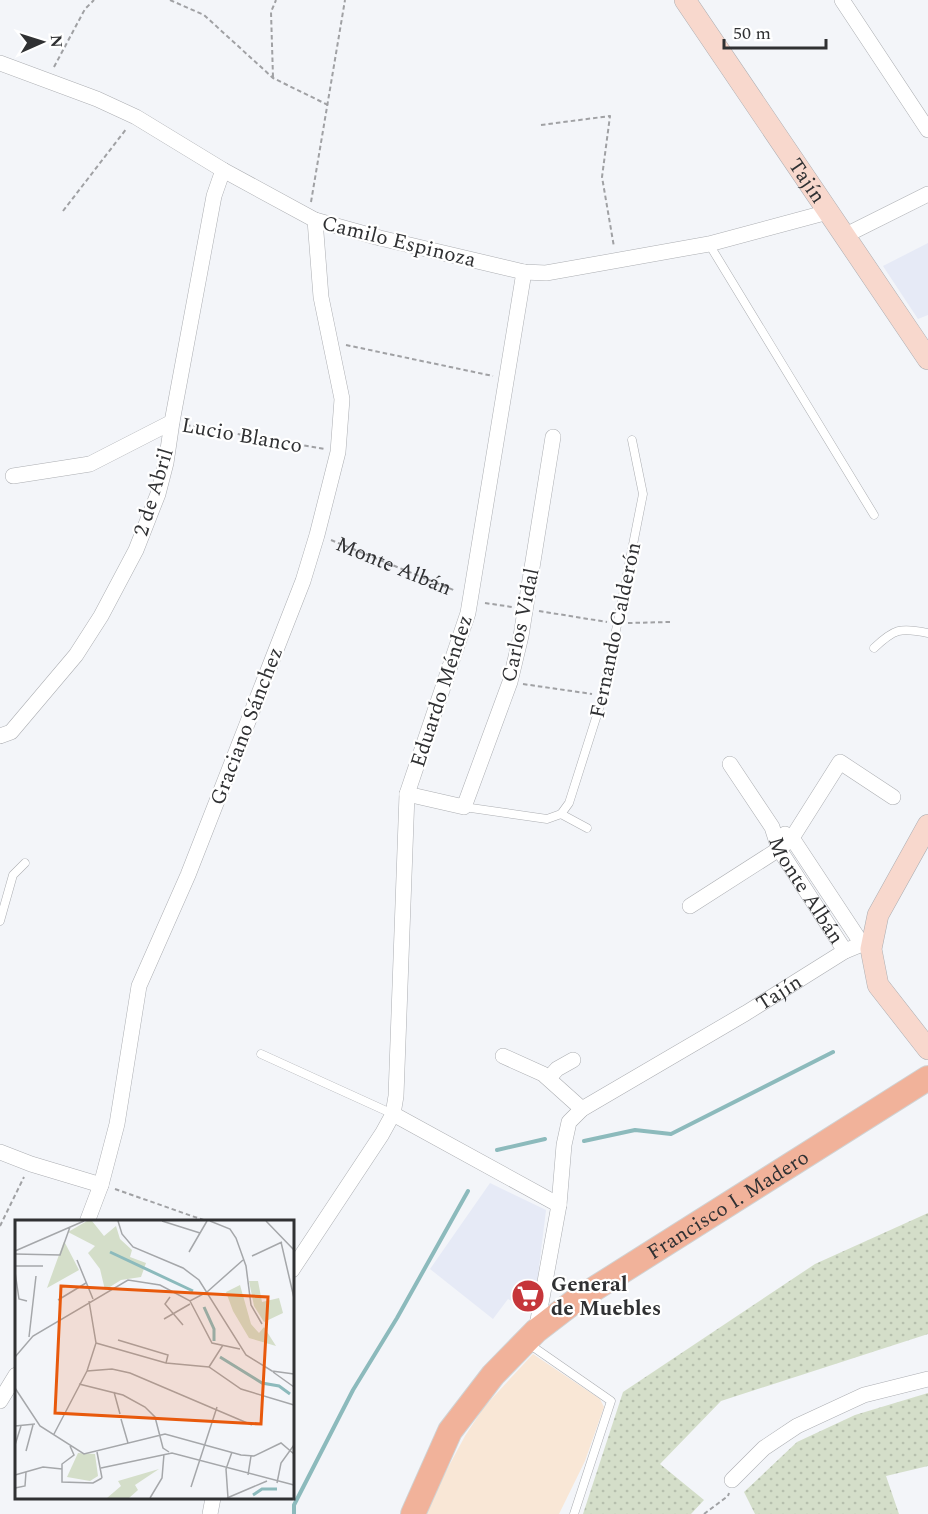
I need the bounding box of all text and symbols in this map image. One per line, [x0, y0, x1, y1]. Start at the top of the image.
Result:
north arrow [12, 12, 72, 72]
scale bar [724, 12, 826, 50]
text: 50 m [733, 20, 771, 47]
text: N [44, 34, 68, 48]
street label: Tajín [779, 152, 833, 210]
street label: Camilo Espinoza [318, 207, 480, 277]
street label: Lucio Blanco [179, 410, 305, 462]
street label: 2 de Abril [125, 444, 183, 541]
street label: Monte Albán [331, 529, 456, 605]
street label: Fernando Calderón [582, 539, 650, 721]
street label: Carlos Vidal [493, 565, 549, 685]
street label: Eduardo Méndez [402, 611, 482, 772]
street label: Graciano Sánchez [202, 643, 292, 810]
street label: Monte Albán [759, 833, 852, 951]
street label: Tajín [750, 967, 809, 1020]
street label: Francisco I. Madero [641, 1142, 816, 1269]
inset map [15, 1220, 294, 1499]
place label: General de Muebles [551, 1269, 661, 1325]
supermarket icon: General de Muebles [510, 1278, 546, 1314]

